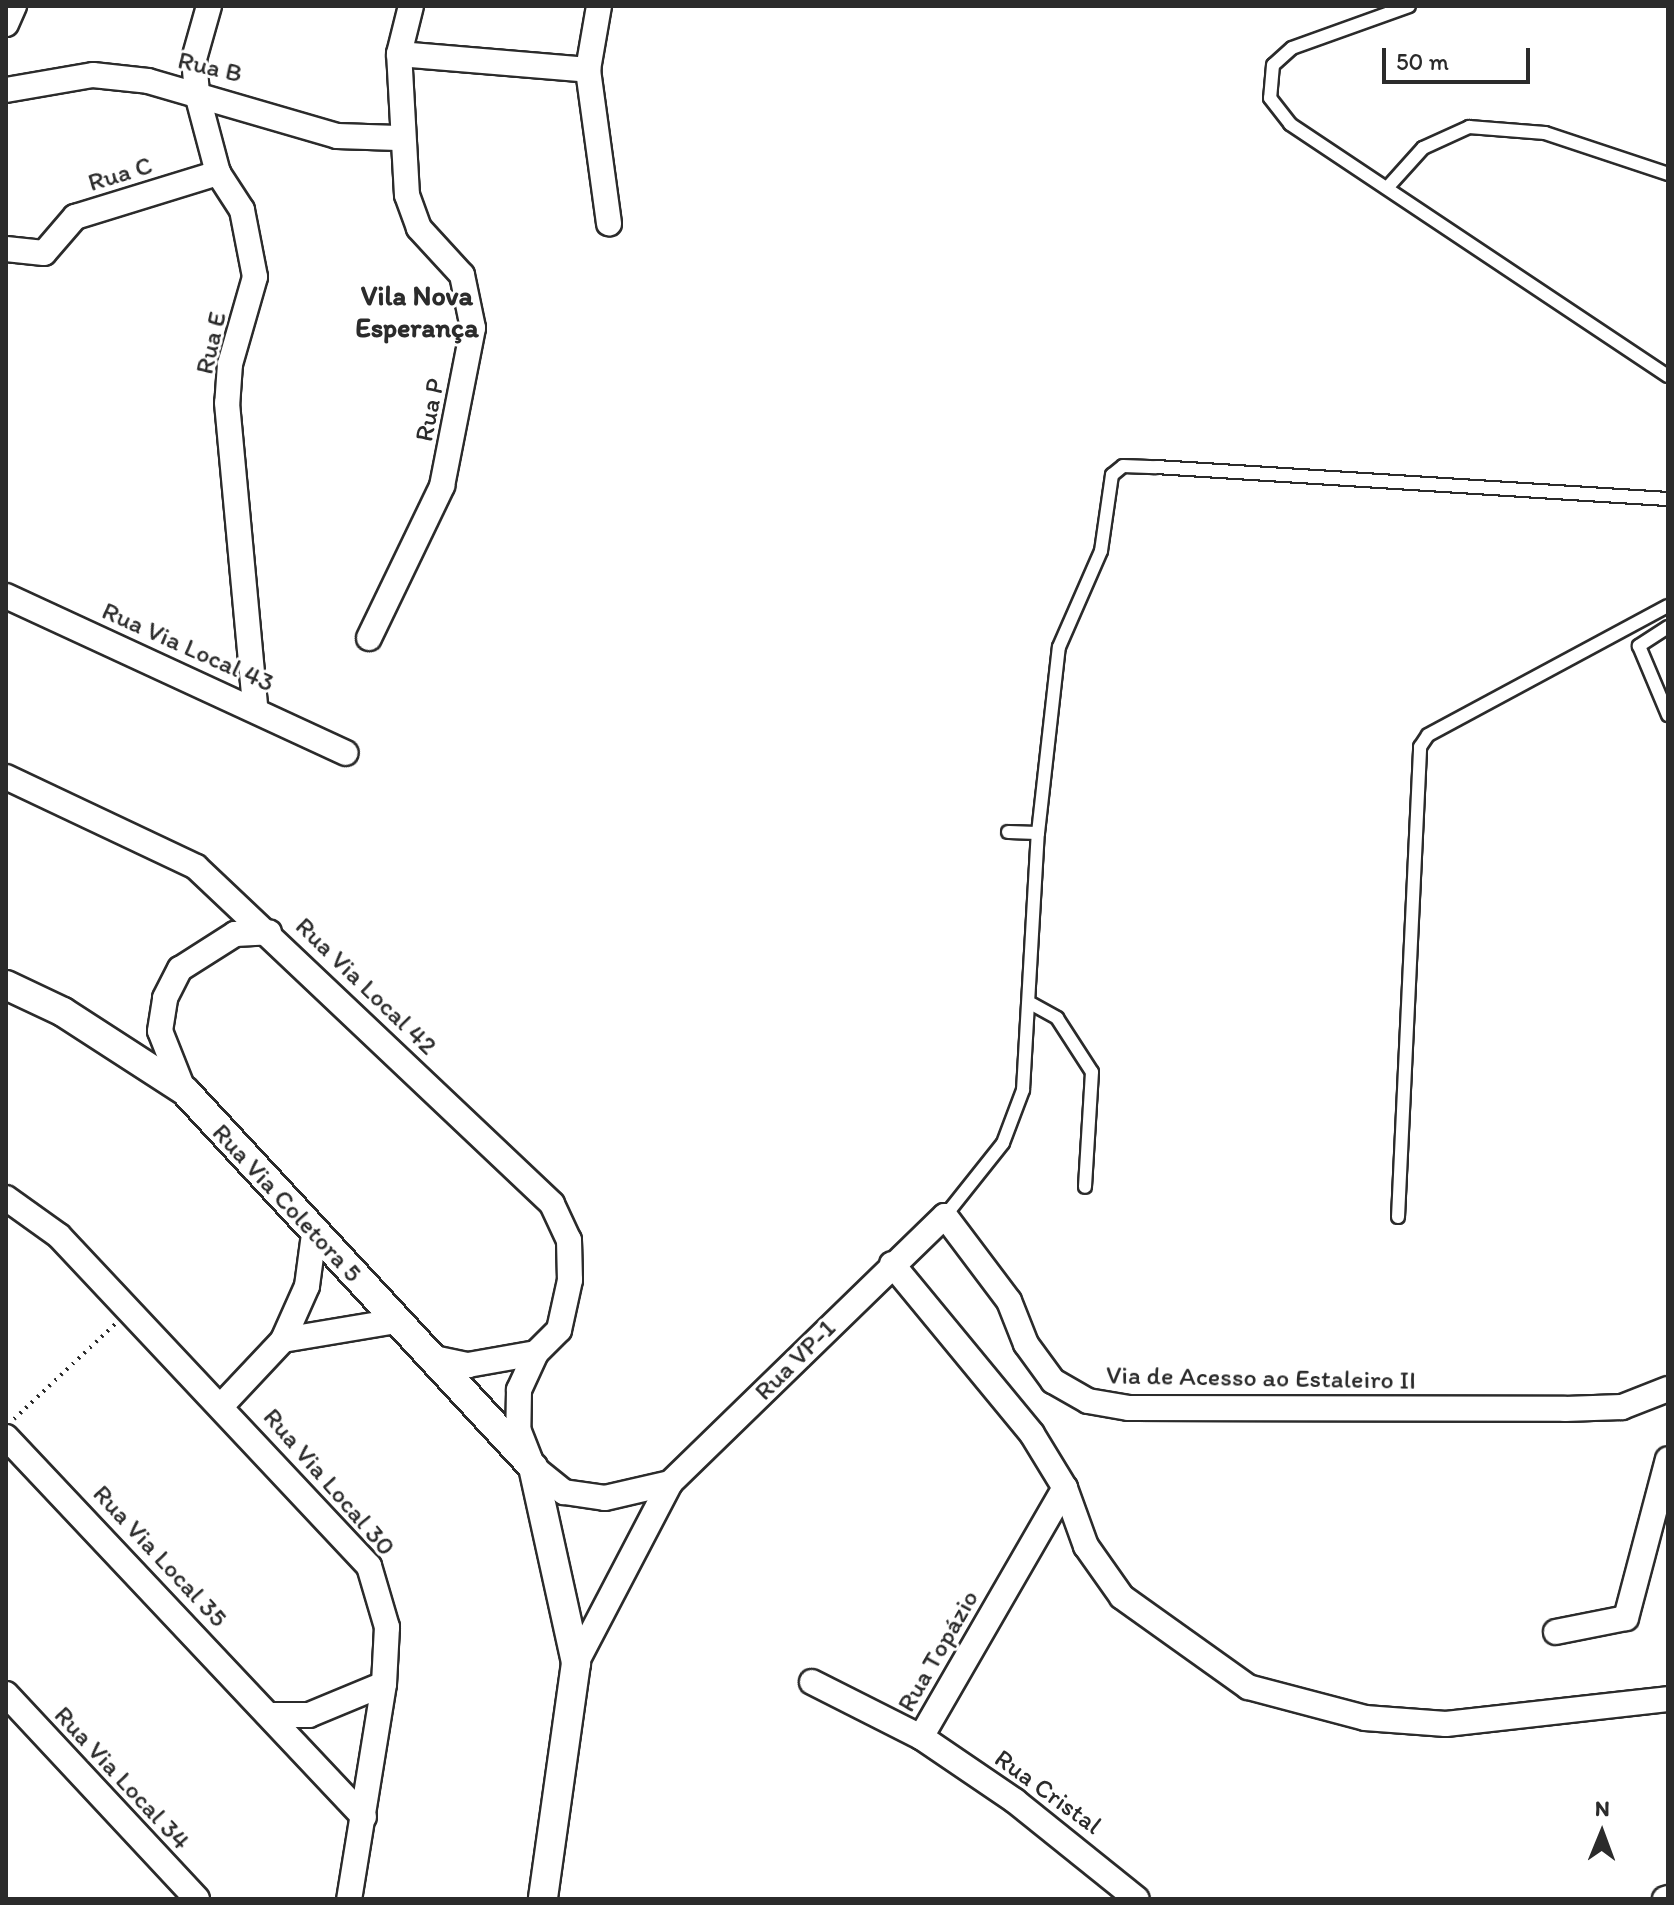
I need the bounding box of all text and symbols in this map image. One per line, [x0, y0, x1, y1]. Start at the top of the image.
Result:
scale bar [1386, 32, 1534, 82]
street label: Rua B [175, 44, 245, 90]
text: 50 m [1396, 47, 1449, 76]
street label: Rua C [84, 150, 156, 198]
district label: Vila Nova Esperança [355, 278, 479, 344]
street label: Rua E [189, 309, 233, 377]
street label: Rua P [409, 376, 451, 444]
street label: Rua Via Local 43 [98, 595, 278, 699]
street label: Rua Via Local 42 [289, 911, 443, 1061]
street label: Rua Via Coletora 5 [206, 1117, 368, 1289]
street label: Rua VP-1 [748, 1313, 842, 1407]
street label: Via de Acesso ao Estaleiro II [1105, 1360, 1417, 1396]
street label: Rua Via Local 30 [257, 1402, 401, 1562]
street label: Rua Via Local 35 [87, 1479, 233, 1633]
street label: Rua Topázio [891, 1586, 985, 1716]
street label: Rua Via Local 34 [48, 1700, 196, 1856]
street label: Rua Cristal [989, 1743, 1107, 1841]
north arrow [1562, 1793, 1642, 1873]
text: N [1595, 1795, 1610, 1822]

